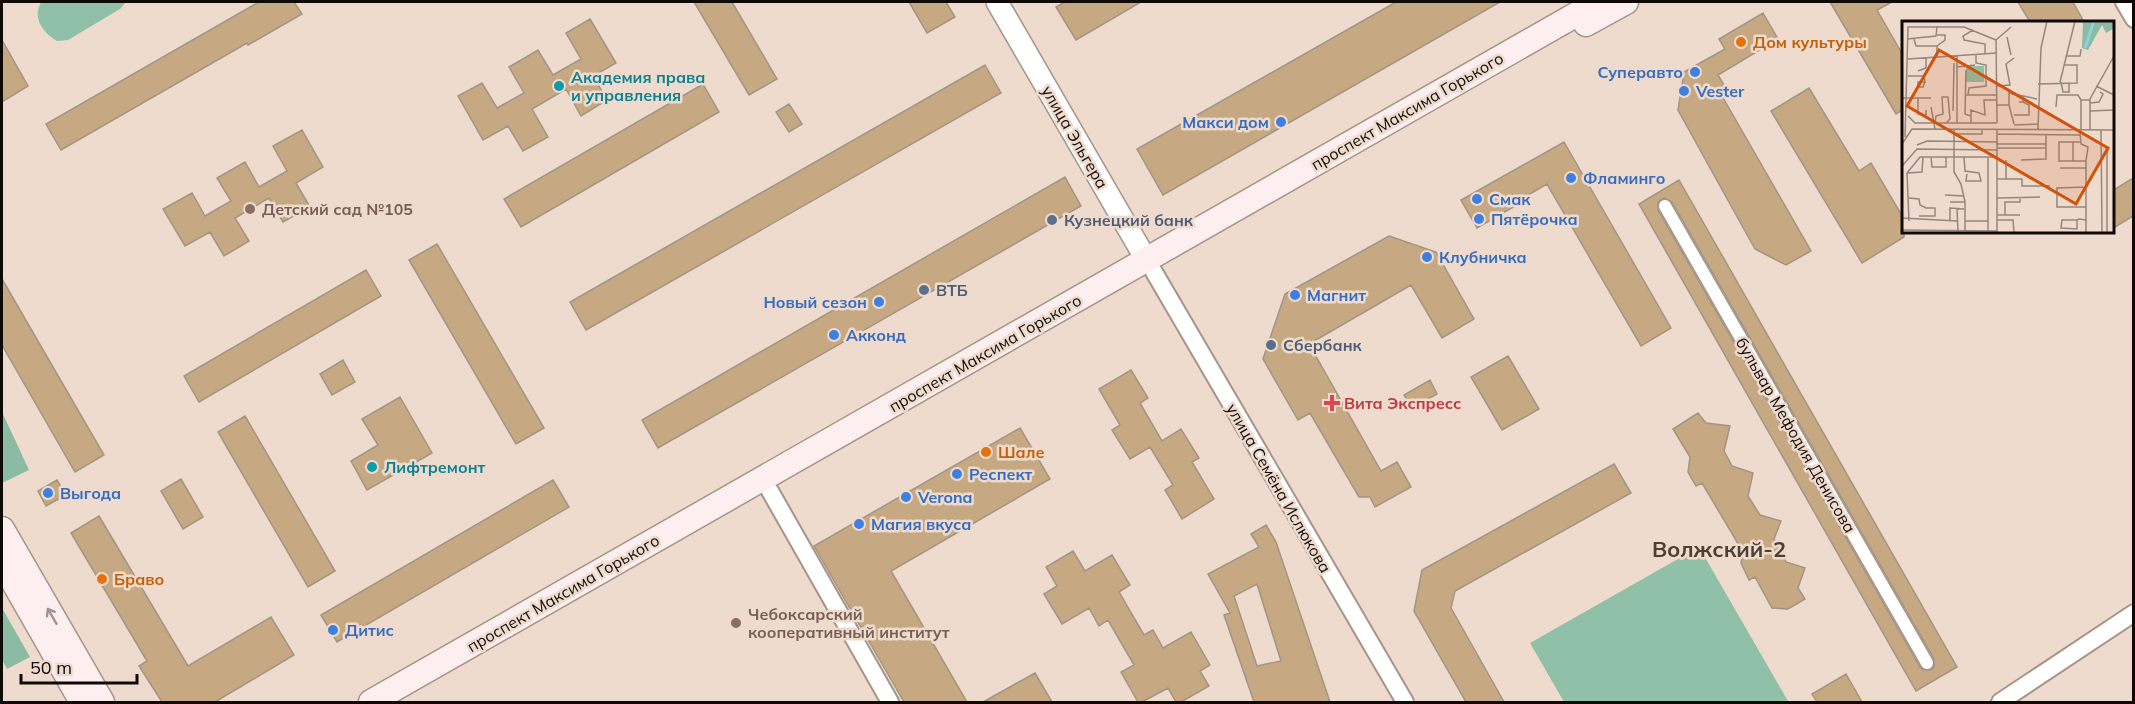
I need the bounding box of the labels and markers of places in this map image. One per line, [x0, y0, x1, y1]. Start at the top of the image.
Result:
place label: Дом культуры [1753, 32, 1867, 52]
marker: Дом культуры [1734, 35, 1748, 49]
place label: Суперавто [1598, 62, 1683, 82]
marker: Суперавто [1688, 65, 1702, 79]
place label: Академия права и управления [571, 67, 705, 105]
marker: Академия права и управления [552, 79, 566, 93]
place label: Vester [1695, 81, 1745, 101]
marker: Vester [1677, 84, 1691, 98]
place label: Макси дом [1182, 112, 1269, 132]
marker: Макси дом [1274, 115, 1288, 129]
place label: Фламинго [1583, 168, 1665, 188]
marker: Фламинго [1564, 171, 1578, 185]
place label: Смак [1489, 189, 1531, 209]
marker: Смак [1470, 192, 1484, 206]
place label: Детский сад №105 [262, 199, 413, 219]
marker: Детский сад №105 [243, 202, 257, 216]
place label: Пятёрочка [1491, 209, 1578, 229]
place label: Кузнецкий банк [1064, 210, 1194, 230]
marker: Пятёрочка [1472, 212, 1486, 226]
marker: Кузнецкий банк [1045, 213, 1059, 227]
place label: Клубничка [1439, 247, 1527, 267]
marker: Клубничка [1420, 250, 1434, 264]
place label: ВТБ [936, 280, 968, 300]
marker: ВТБ [917, 283, 931, 297]
place label: Магнит [1307, 285, 1366, 305]
marker: Магнит [1288, 288, 1302, 302]
place label: Новый сезон [763, 292, 867, 312]
marker: Новый сезон [872, 295, 886, 309]
place label: Акконд [846, 325, 906, 345]
marker: Акконд [827, 328, 841, 342]
place label: Сбербанк [1283, 335, 1363, 355]
marker: Сбербанк [1264, 338, 1278, 352]
place label: Вита Экспресс [1344, 393, 1461, 413]
marker: Вита Экспресс [1325, 396, 1339, 410]
place label: Шале [998, 442, 1044, 462]
marker: Шале [979, 445, 993, 459]
place label: Лифтремонт [384, 457, 486, 477]
marker: Лифтремонт [365, 460, 379, 474]
place label: Респект [969, 464, 1033, 484]
marker: Респект [950, 467, 964, 481]
place label: Выгода [60, 483, 121, 503]
marker: Выгода [41, 486, 55, 500]
place label: Verona [917, 487, 973, 507]
marker: Verona [899, 490, 913, 504]
place label: Магия вкуса [871, 514, 971, 534]
marker: Магия вкуса [852, 517, 866, 531]
place label: Браво [114, 569, 164, 589]
marker: Браво [95, 572, 109, 586]
place label: Чебоксарский кооперативный институт [748, 604, 950, 642]
marker: Чебоксарский кооперативный институт [729, 616, 743, 630]
place label: Дитис [345, 620, 394, 640]
marker: Дитис [326, 623, 340, 637]

